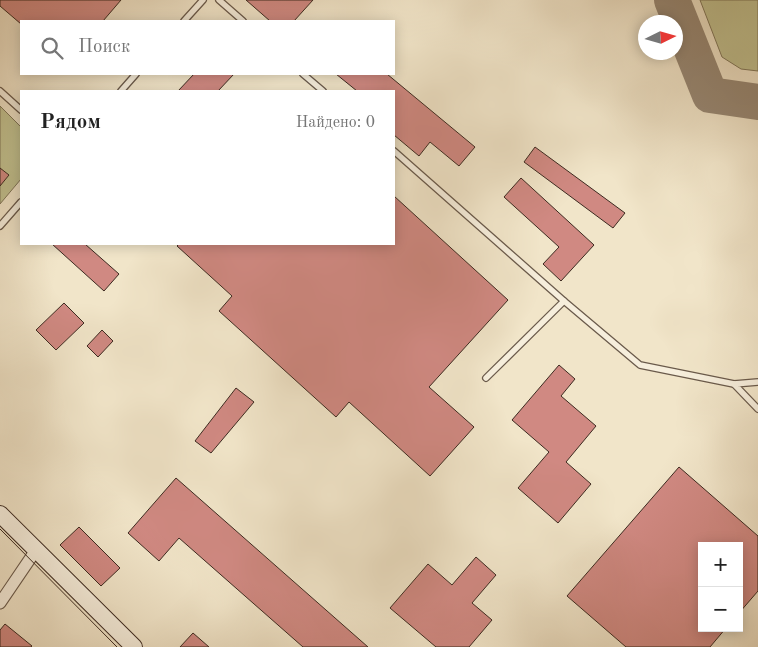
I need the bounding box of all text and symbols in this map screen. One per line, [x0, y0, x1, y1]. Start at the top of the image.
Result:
north arrow [638, 15, 683, 60]
search box [20, 20, 395, 75]
icon: search [38, 34, 66, 62]
text: Поиск [78, 38, 130, 57]
text: Рядом [40, 112, 101, 133]
text: Найдено: 0 [296, 115, 375, 131]
map controls [698, 542, 743, 632]
button: + [698, 542, 743, 587]
button: − [698, 587, 743, 632]

